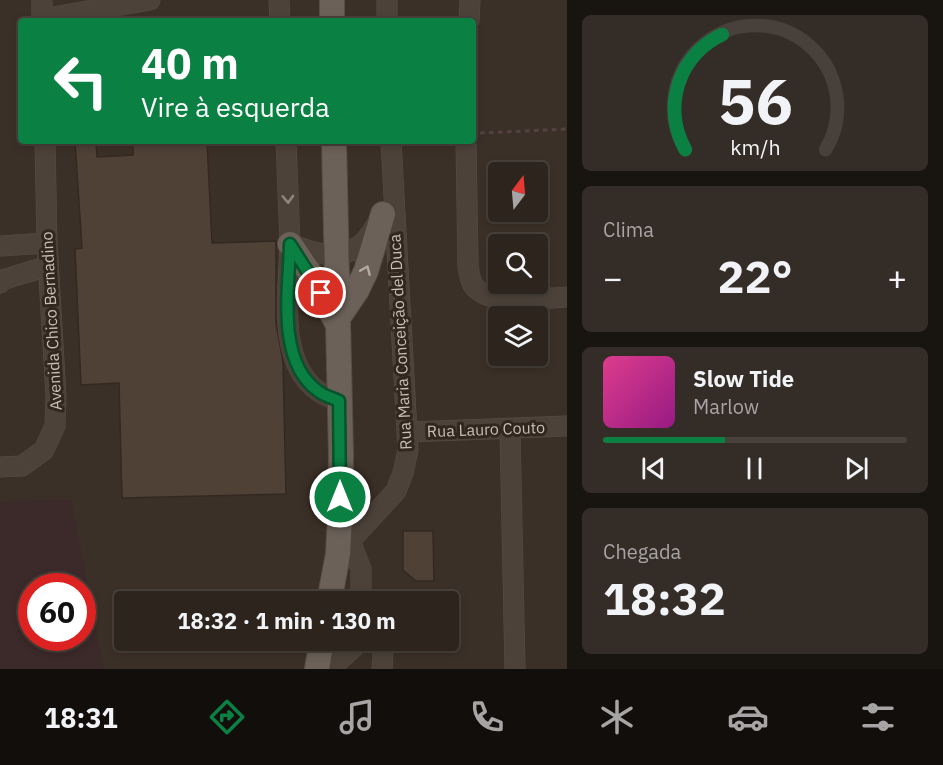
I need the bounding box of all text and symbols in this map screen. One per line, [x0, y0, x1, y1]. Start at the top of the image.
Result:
text: 40 m [141, 36, 239, 91]
icon: left [42, 42, 120, 120]
text: 56 [718, 60, 792, 141]
text: Vire à esquerda [141, 89, 330, 124]
text: km/h [730, 133, 780, 161]
north arrow [488, 162, 548, 222]
map controls [488, 162, 548, 366]
one-way arrow [282, 195, 294, 204]
text: Clima [603, 216, 654, 243]
street label: Avenida Chico Bernadino [36, 231, 66, 411]
street label: Rua Maria Conceição del Duca [384, 233, 416, 450]
button: search [488, 234, 548, 294]
text: 22° [717, 247, 793, 305]
text: − [603, 256, 623, 299]
text: + [887, 256, 907, 299]
one-way arrow [358, 265, 370, 276]
pin [295, 267, 346, 318]
icon: arrive [304, 276, 337, 309]
button: layers [488, 306, 548, 366]
text: Slow Tide [693, 364, 794, 393]
text: Marlow [693, 393, 759, 420]
street label: Rua Lauro Couto [427, 417, 546, 441]
icon: previous [637, 452, 670, 485]
icon: pause [738, 452, 771, 485]
icon: next [840, 452, 873, 485]
position arrow [308, 465, 372, 529]
text: Chegada [603, 538, 681, 565]
text: 18:32 [603, 569, 726, 627]
speed limit sign: 60 [18, 573, 96, 651]
text: 18:32 · 1 min · 130 m [177, 606, 396, 635]
icon: directions [206, 696, 248, 738]
icon: music [336, 696, 378, 738]
icon: phone [466, 696, 508, 738]
icon: climate [596, 696, 638, 738]
icon: car [727, 696, 769, 738]
icon: filters [857, 696, 899, 738]
text: 18:31 [44, 700, 118, 735]

